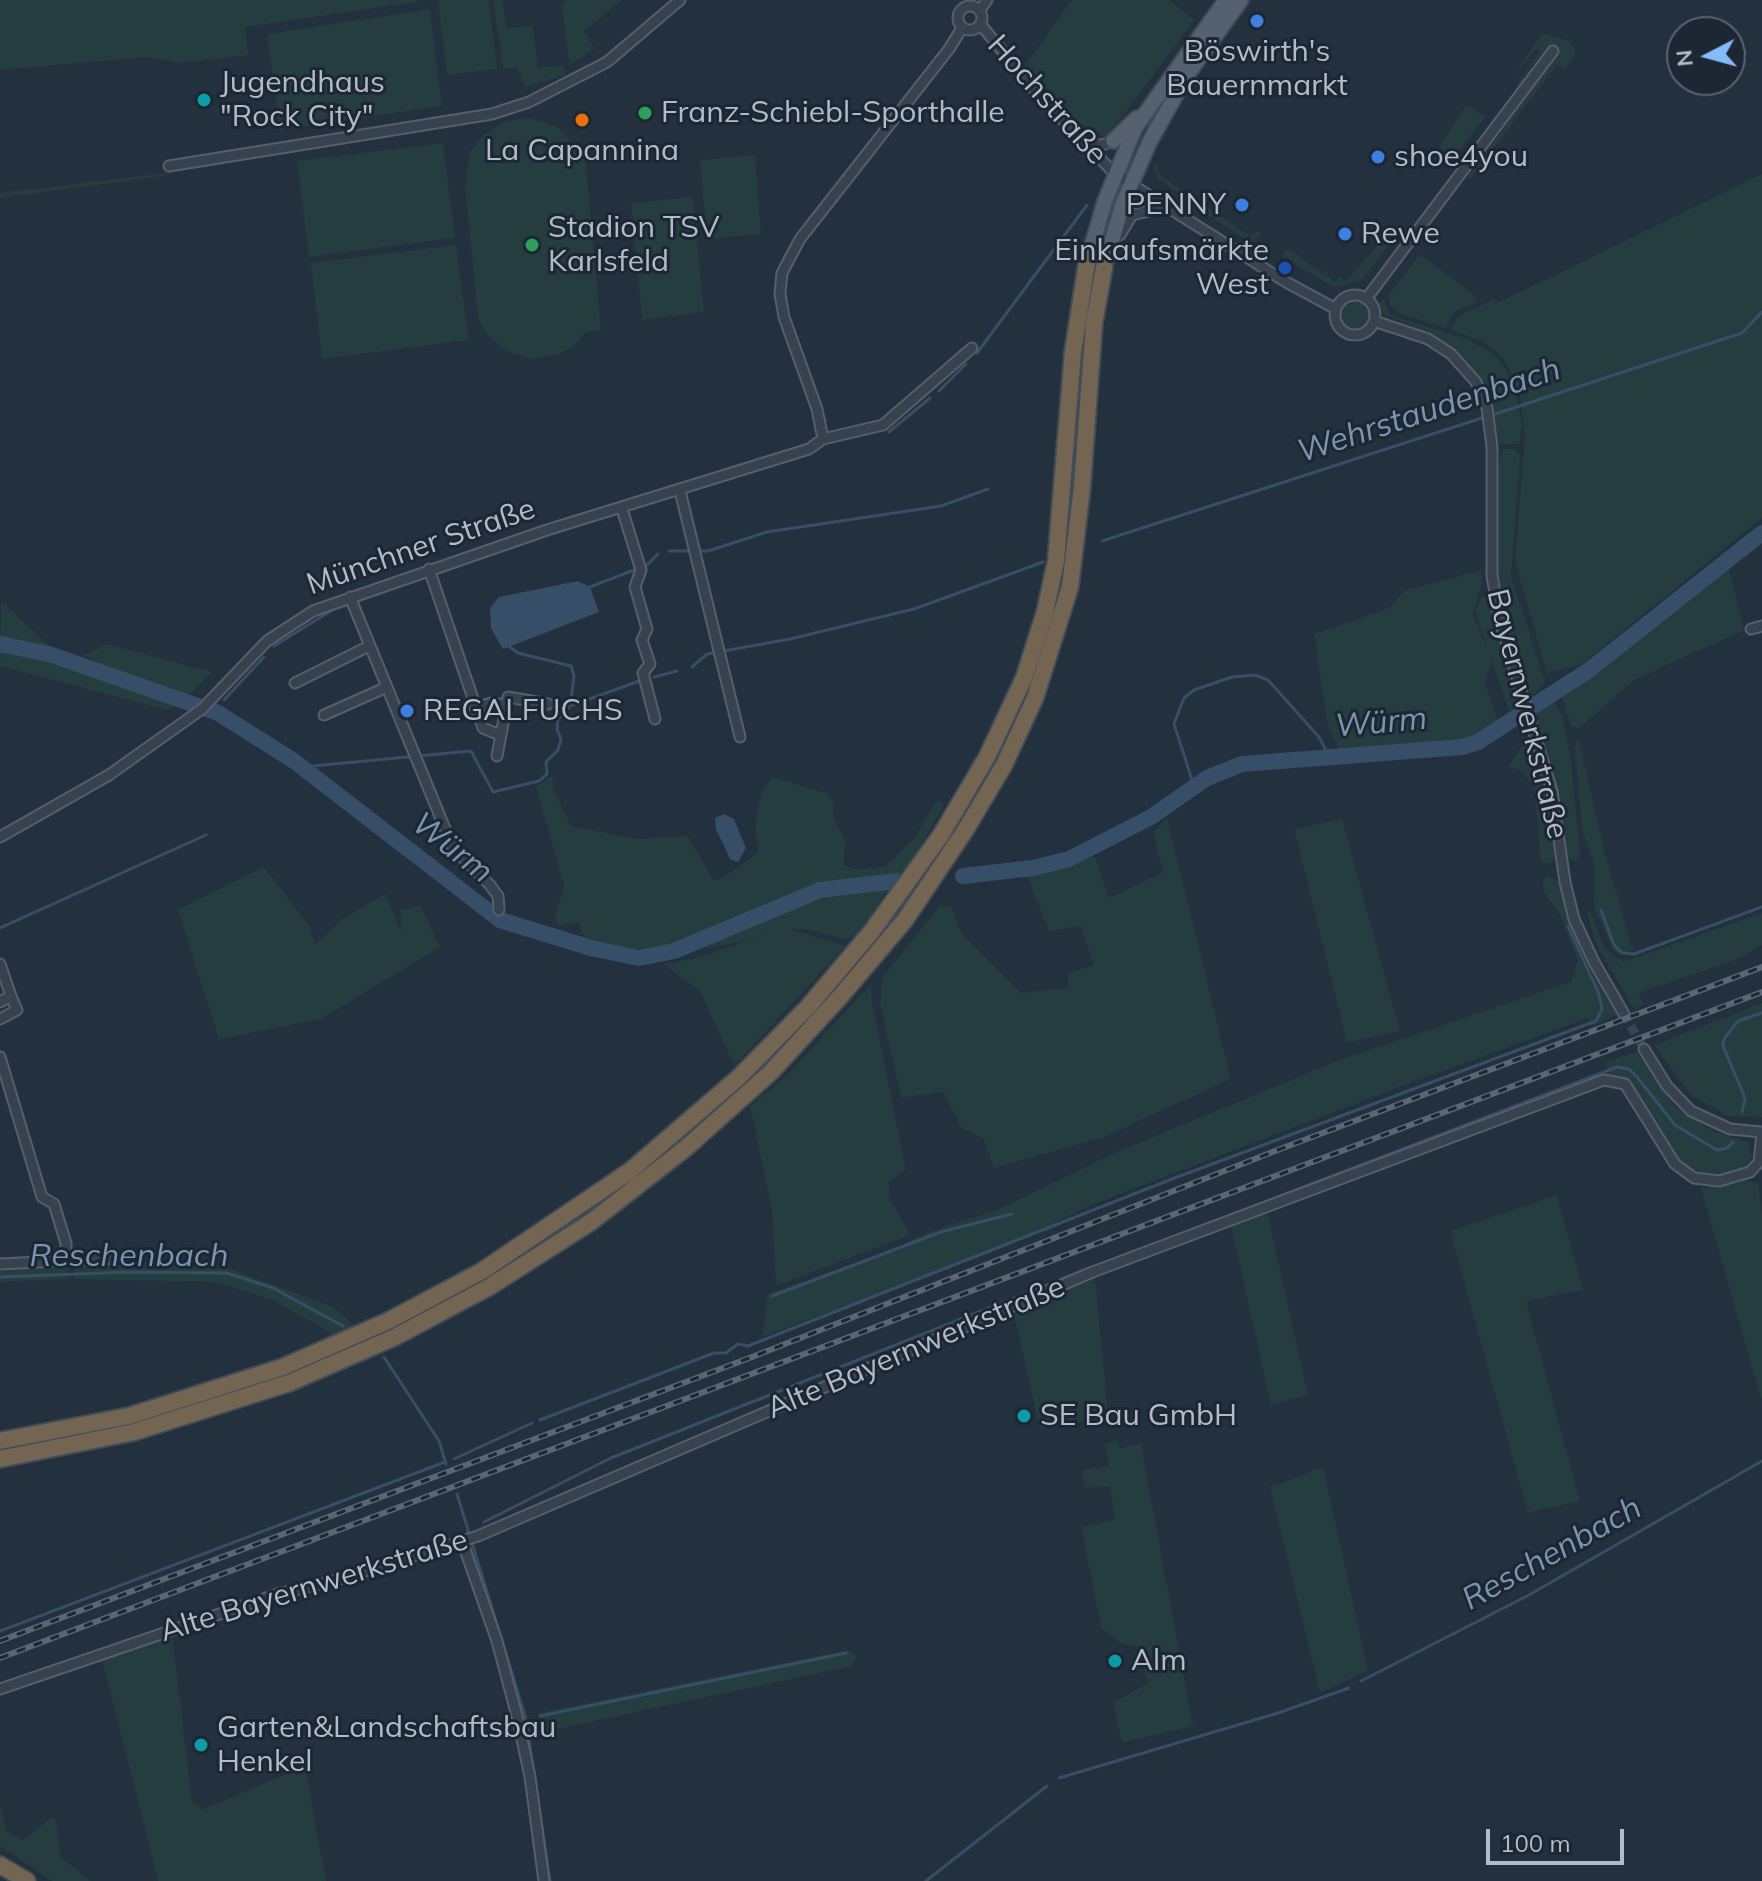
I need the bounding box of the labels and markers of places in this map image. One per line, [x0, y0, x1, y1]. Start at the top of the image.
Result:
marker: Böswirth's Bauernmarkt [1248, 12, 1266, 30]
place label: Böswirth's Bauernmarkt [1166, 34, 1348, 104]
place label: Jugendhaus "Rock City" [220, 65, 385, 136]
marker: Jugendhaus "Rock City" [195, 91, 213, 109]
place label: Franz-Schiebl-Sporthalle [661, 95, 1005, 131]
marker: Franz-Schiebl-Sporthalle [636, 104, 654, 122]
marker: La Capannina [573, 111, 591, 129]
place label: La Capannina [485, 133, 679, 169]
place label: shoe4you [1394, 139, 1528, 175]
marker: shoe4you [1369, 148, 1387, 166]
place label: PENNY [1126, 187, 1226, 223]
marker: PENNY [1233, 196, 1251, 214]
place label: Stadion TSV Karlsfeld [548, 210, 720, 280]
place label: Rewe [1361, 216, 1440, 252]
marker: Rewe [1336, 225, 1354, 243]
place label: Einkaufsmärkte West [1054, 233, 1269, 304]
marker: Stadion TSV Karlsfeld [523, 236, 541, 254]
marker: Einkaufsmärkte West [1276, 259, 1294, 277]
place label: REGALFUCHS [423, 693, 623, 729]
marker: REGALFUCHS [398, 702, 416, 720]
place label: SE Bau GmbH [1040, 1398, 1237, 1434]
marker: SE Bau GmbH [1015, 1407, 1033, 1425]
place label: Alm [1131, 1643, 1187, 1679]
marker: Alm [1106, 1652, 1124, 1670]
place label: Garten&Landschaftsbau Henkel [217, 1710, 556, 1780]
marker: Garten&Landschaftsbau Henkel [192, 1736, 210, 1754]

